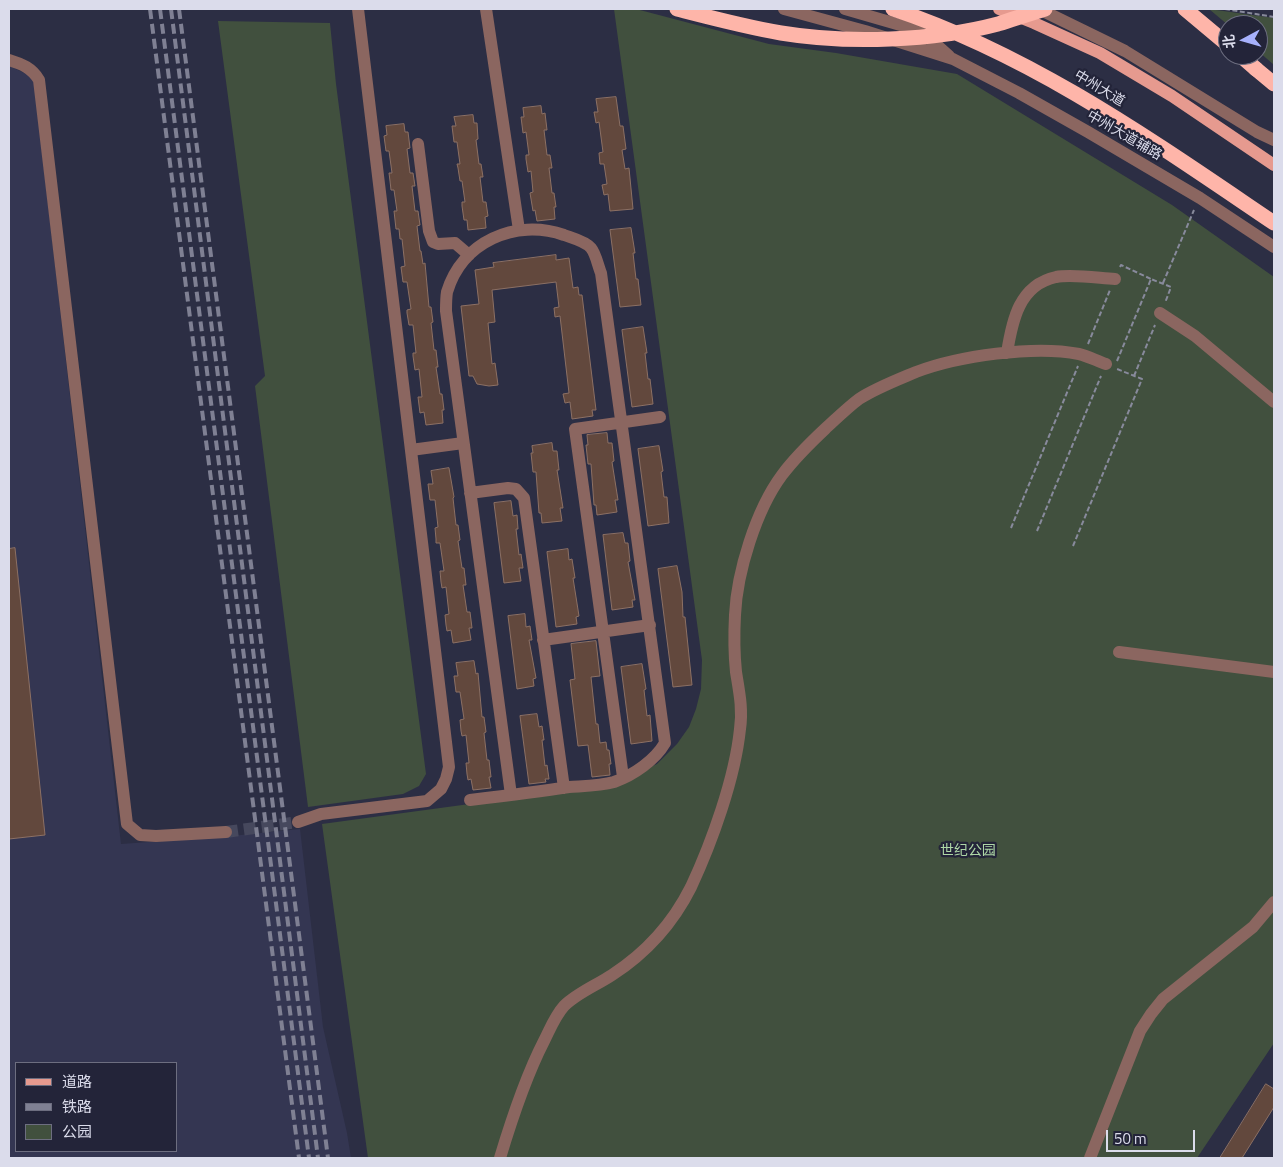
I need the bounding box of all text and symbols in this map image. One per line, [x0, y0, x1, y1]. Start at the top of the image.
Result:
north arrow [1218, 15, 1268, 65]
text: 北 [1217, 33, 1240, 50]
street label: 中州大道 [1071, 67, 1127, 111]
street label: 中州大道辅路 [1083, 108, 1165, 164]
park label: 世纪公园 [940, 844, 996, 860]
legend [15, 1062, 178, 1152]
text: 道路 [62, 1070, 92, 1093]
text: 铁路 [62, 1095, 92, 1118]
text: 公园 [62, 1120, 92, 1143]
scale bar [1108, 1120, 1197, 1152]
text: 50 m [1114, 1127, 1147, 1150]

